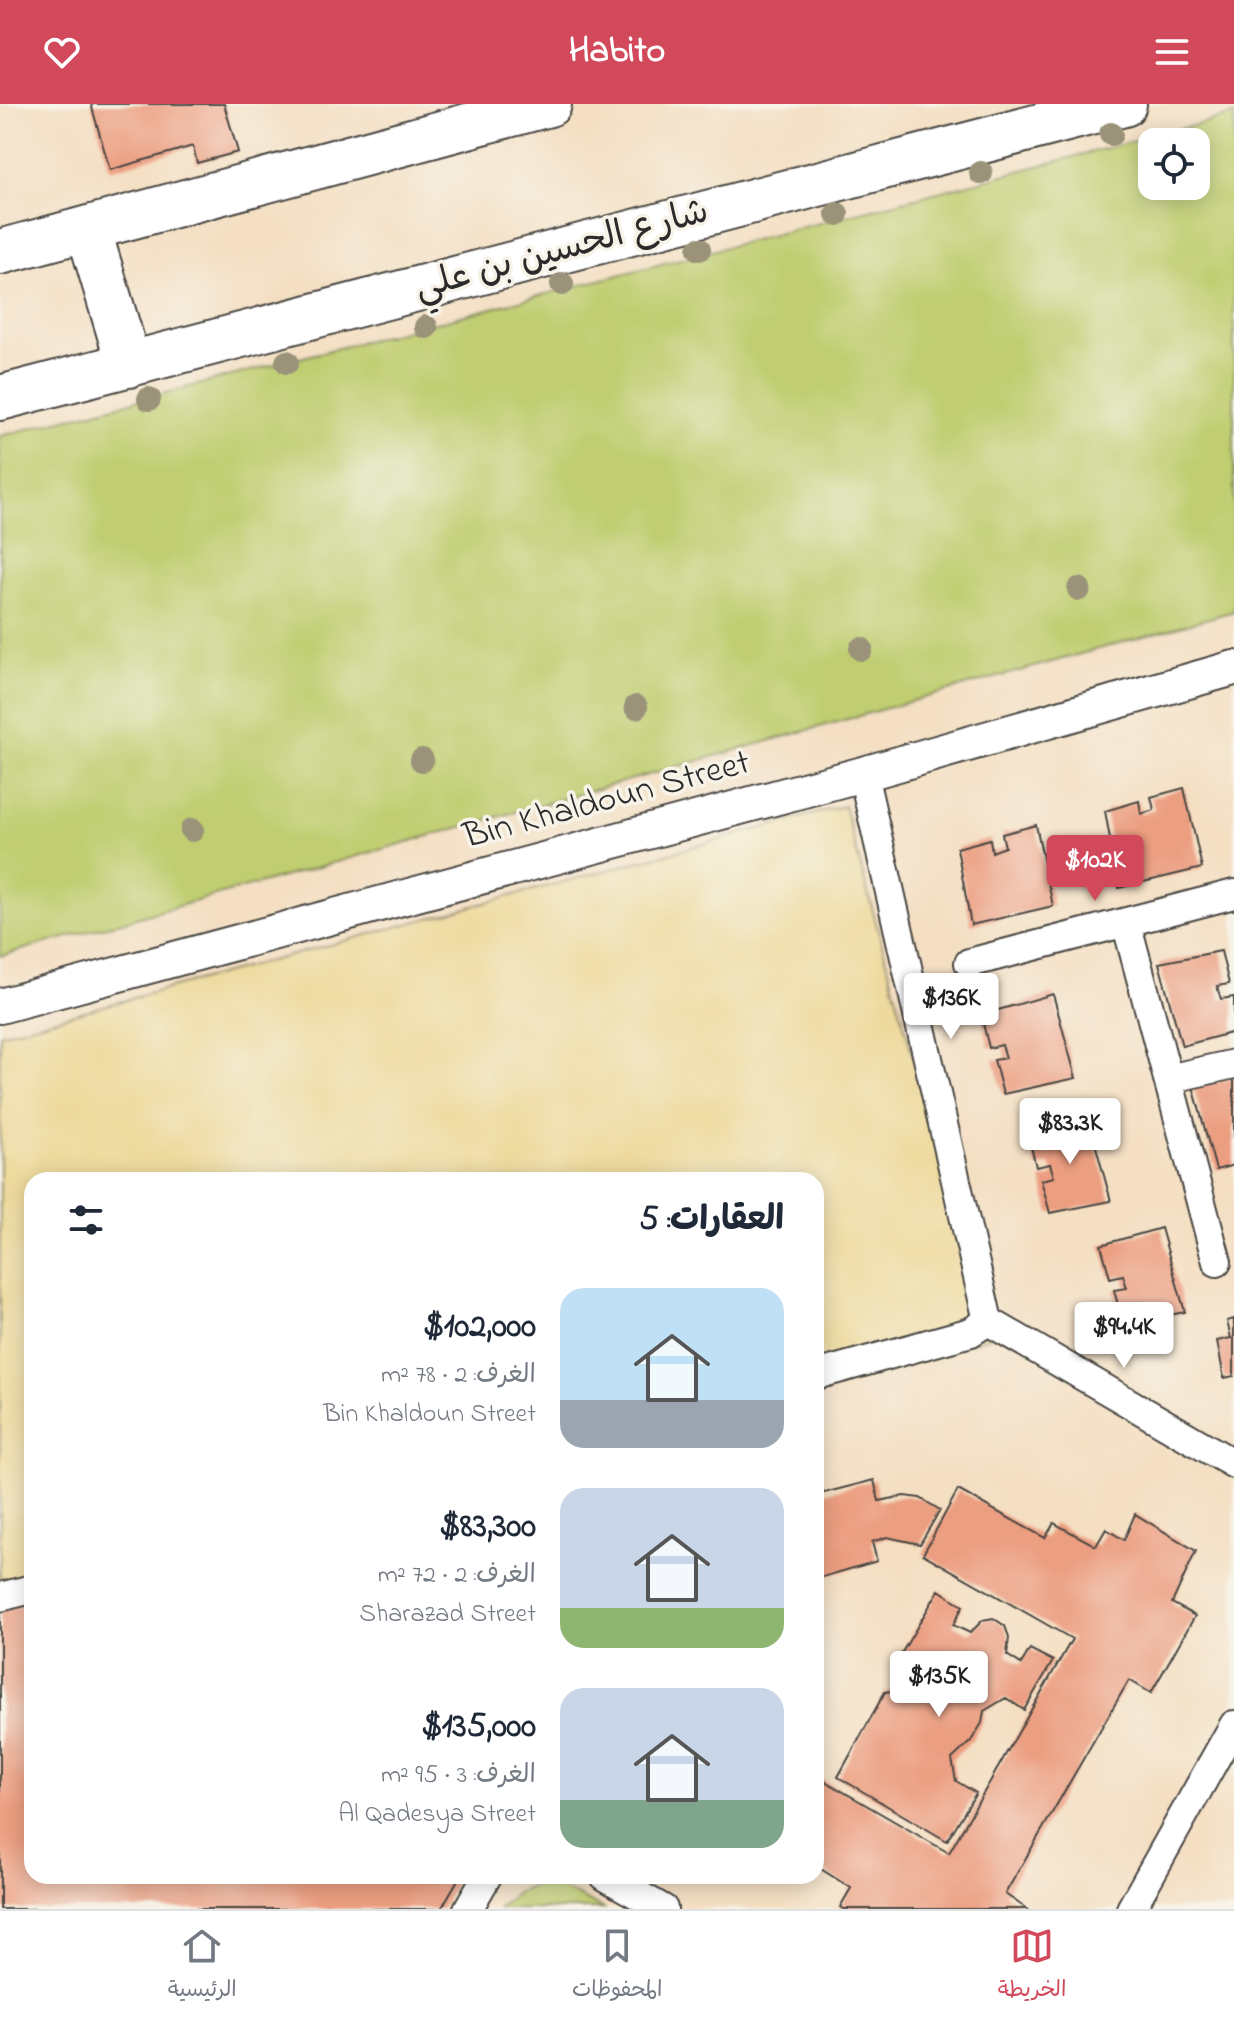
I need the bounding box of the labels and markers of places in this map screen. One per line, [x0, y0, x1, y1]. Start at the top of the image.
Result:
pin: $102K [1039, 835, 1151, 903]
pin: $136K [895, 973, 1007, 1041]
pin: $83.3K [1005, 1098, 1135, 1166]
pin: $94.4K [1059, 1302, 1189, 1370]
pin: $135K [883, 1651, 995, 1719]

